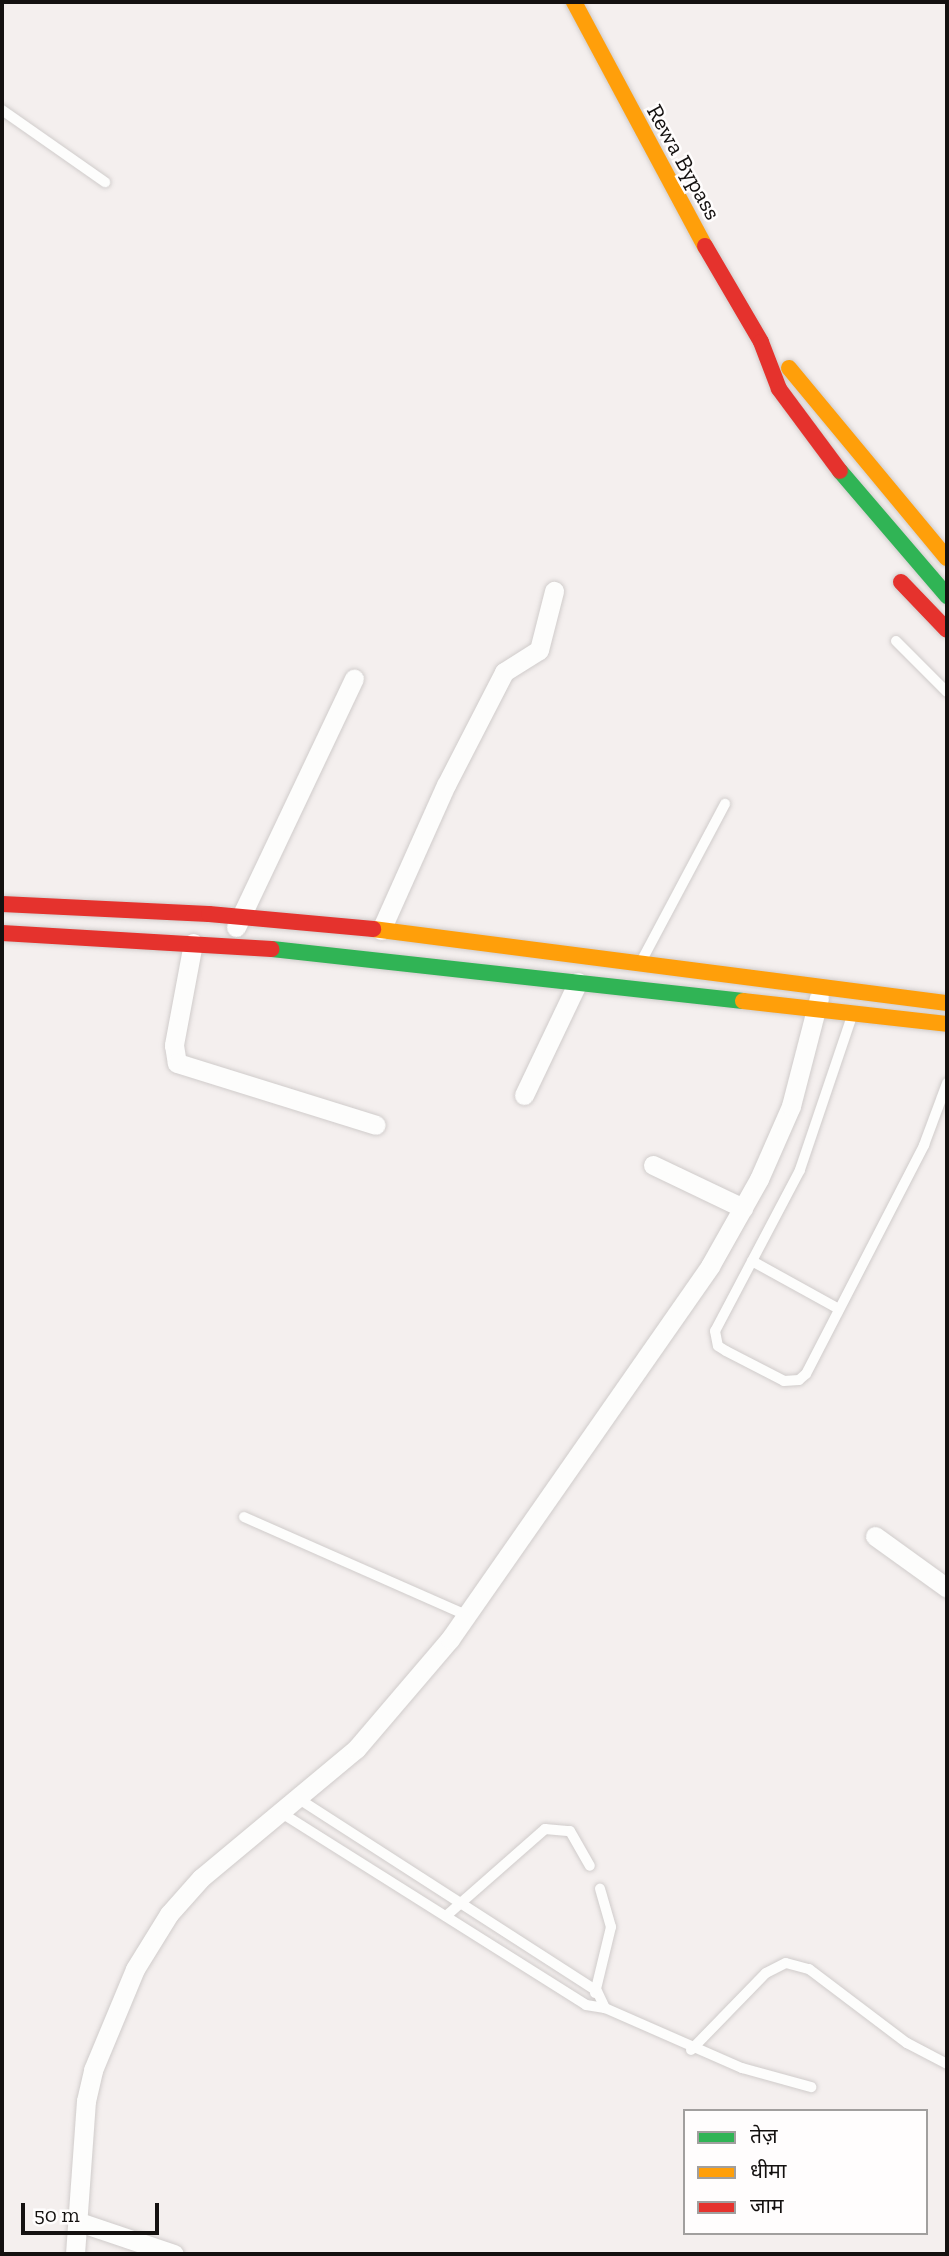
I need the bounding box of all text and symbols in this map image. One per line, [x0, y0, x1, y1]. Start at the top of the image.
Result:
street label: Rewa Bypass [641, 99, 727, 225]
legend [683, 2109, 928, 2235]
text: तेज़ [750, 2123, 778, 2148]
text: धीमा [750, 2158, 786, 2183]
scale bar [24, 2190, 163, 2234]
text: जाम [750, 2193, 784, 2218]
text: 50 m [34, 2202, 80, 2227]

